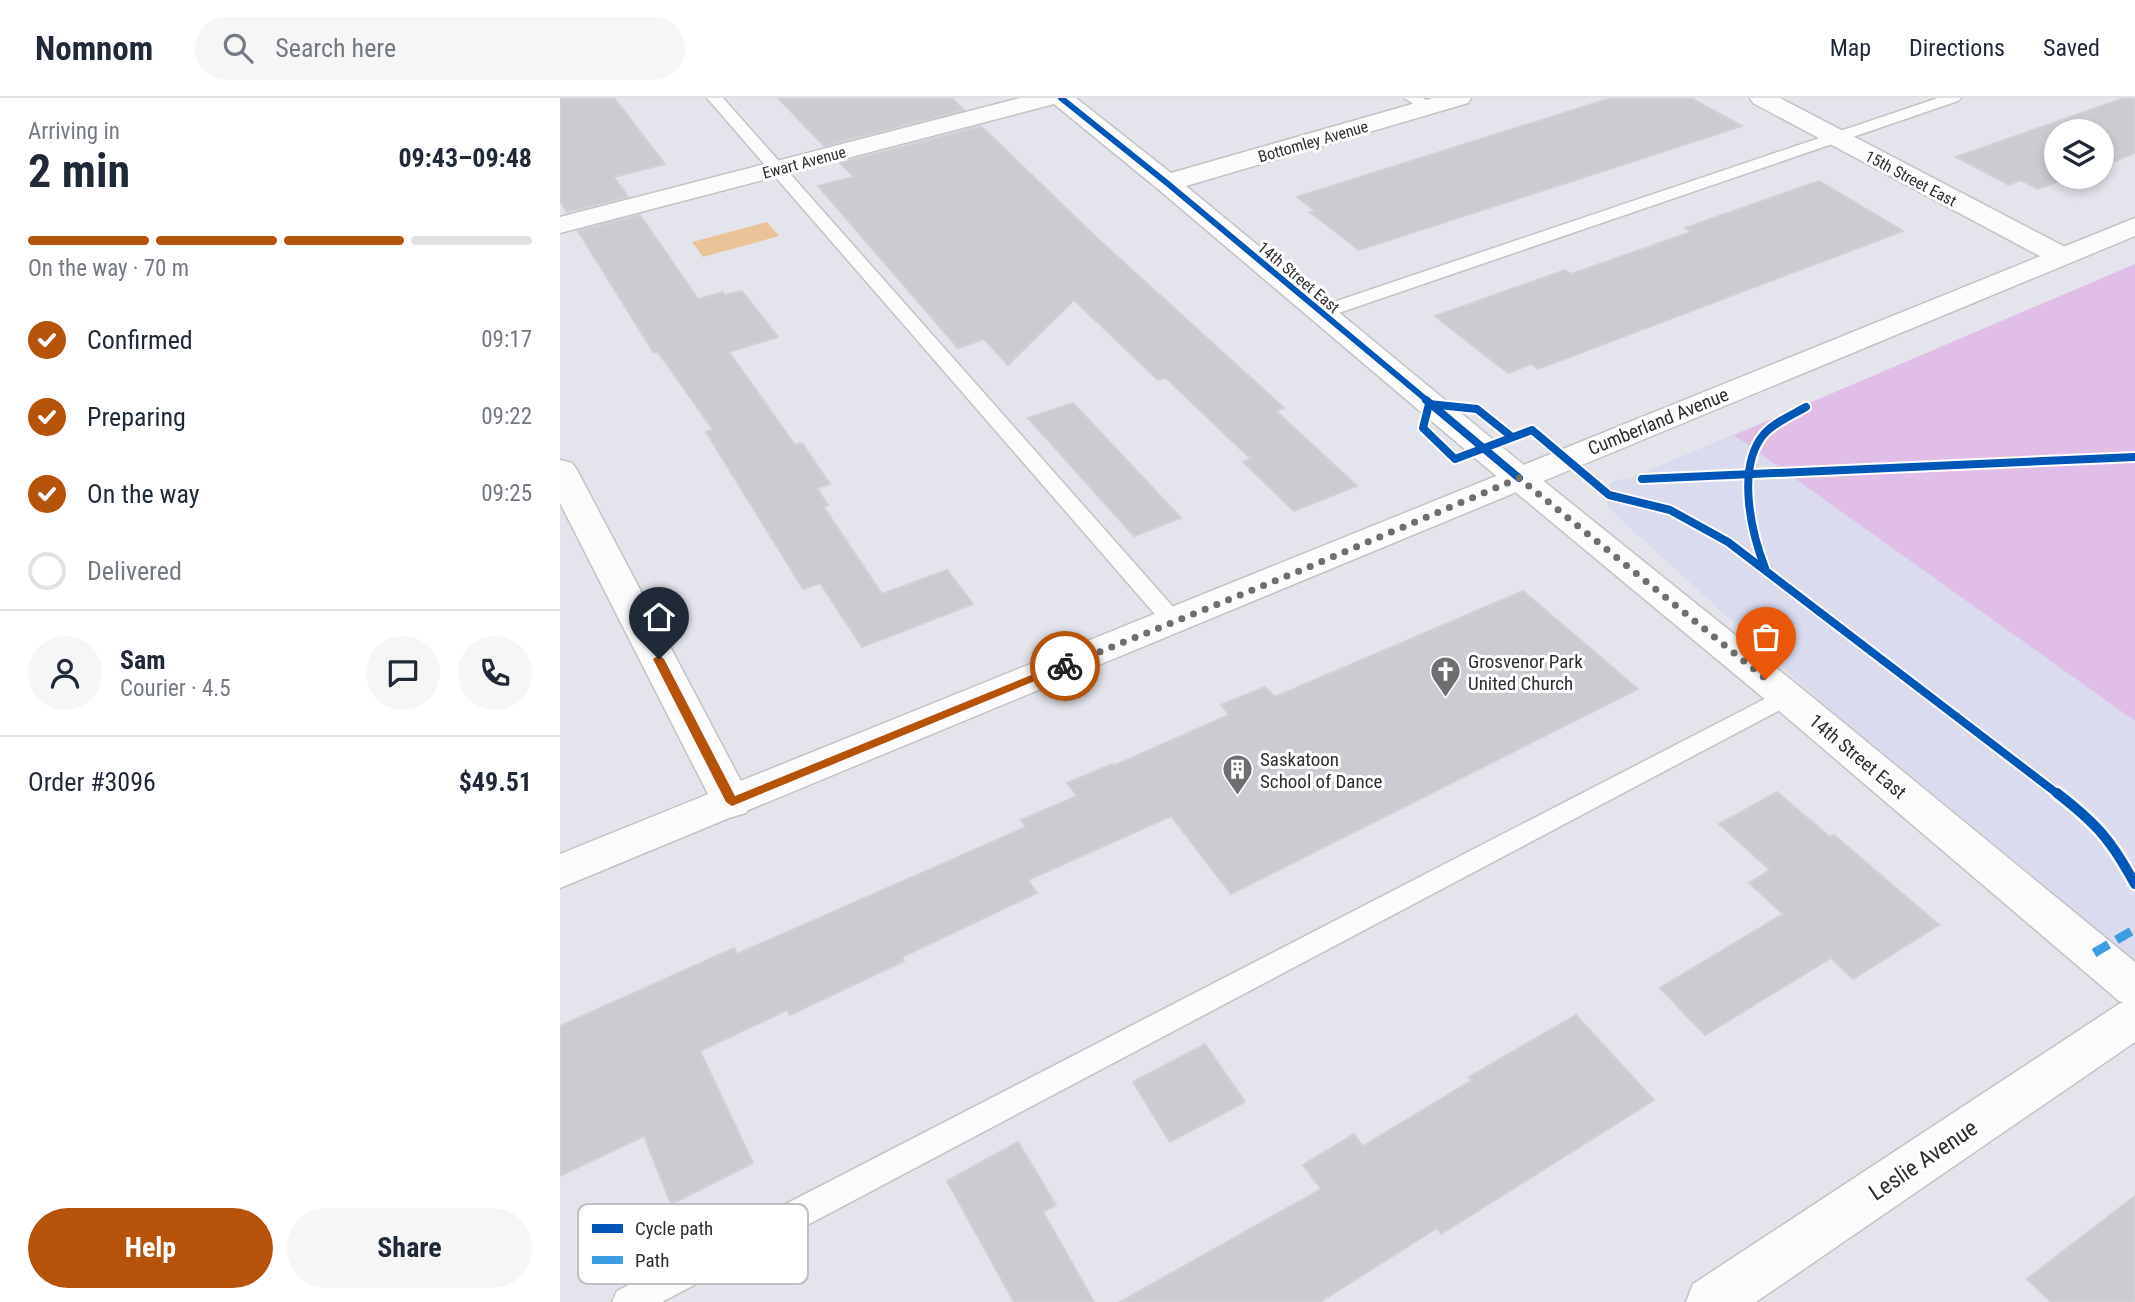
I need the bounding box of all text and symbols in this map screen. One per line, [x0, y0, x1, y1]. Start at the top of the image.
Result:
search box [195, 17, 685, 80]
text: Nomnom [35, 29, 153, 68]
icon: search [219, 29, 257, 67]
text: Search here [275, 33, 396, 63]
text: Map [1830, 34, 1871, 62]
text: Directions [1909, 34, 2005, 62]
text: Saved [2043, 34, 2100, 62]
street label: Bottomley Avenue [1256, 117, 1370, 166]
text: Arriving in [28, 118, 120, 145]
map controls [2044, 119, 2114, 189]
button: layers [2044, 119, 2114, 189]
street label: Ewart Avenue [760, 142, 848, 183]
text: 09:43–09:48 [398, 143, 532, 173]
text: 2 min [28, 144, 130, 198]
street label: 15th Street East [1862, 146, 1960, 211]
street label: 14th Street East [1254, 238, 1344, 317]
text: On the way · 70 m [28, 255, 189, 282]
icon: check [28, 321, 66, 359]
text: Confirmed [87, 325, 193, 355]
text: 09:17 [481, 326, 532, 353]
street label: Cumberland Avenue [1585, 383, 1732, 460]
icon: check [28, 398, 66, 436]
text: Preparing [87, 402, 186, 432]
text: 09:22 [481, 403, 532, 430]
icon: check [28, 475, 66, 513]
text: On the way [87, 479, 200, 509]
text: 09:25 [481, 480, 532, 507]
text: Delivered [87, 556, 182, 586]
pin [629, 587, 689, 659]
icon: home [640, 598, 678, 636]
pin [1736, 607, 1796, 679]
icon: bag [1747, 618, 1785, 656]
courier [1030, 631, 1100, 701]
button: person [28, 636, 102, 710]
button: chat [366, 636, 440, 710]
button: phone [458, 636, 532, 710]
text: Sam [120, 645, 166, 675]
icon: bike [1046, 647, 1084, 685]
place label: Grosvenor Park United Church [1468, 650, 1583, 695]
church icon: Grosvenor Park United Church [1428, 655, 1462, 699]
text: Courier · 4.5 [120, 675, 231, 702]
street label: 14th Street East [1804, 709, 1911, 804]
place label: Saskatoon School of Dance [1260, 748, 1382, 793]
building icon: Saskatoon School of Dance [1220, 753, 1254, 797]
text: Order #3096 [28, 767, 156, 797]
text: $49.51 [459, 767, 532, 797]
street label: Leslie Avenue [1864, 1114, 1983, 1207]
legend [578, 1204, 808, 1284]
button: Help [28, 1208, 273, 1288]
button: Share [287, 1208, 532, 1288]
text: Cycle path [635, 1217, 713, 1240]
text: Path [635, 1249, 669, 1272]

